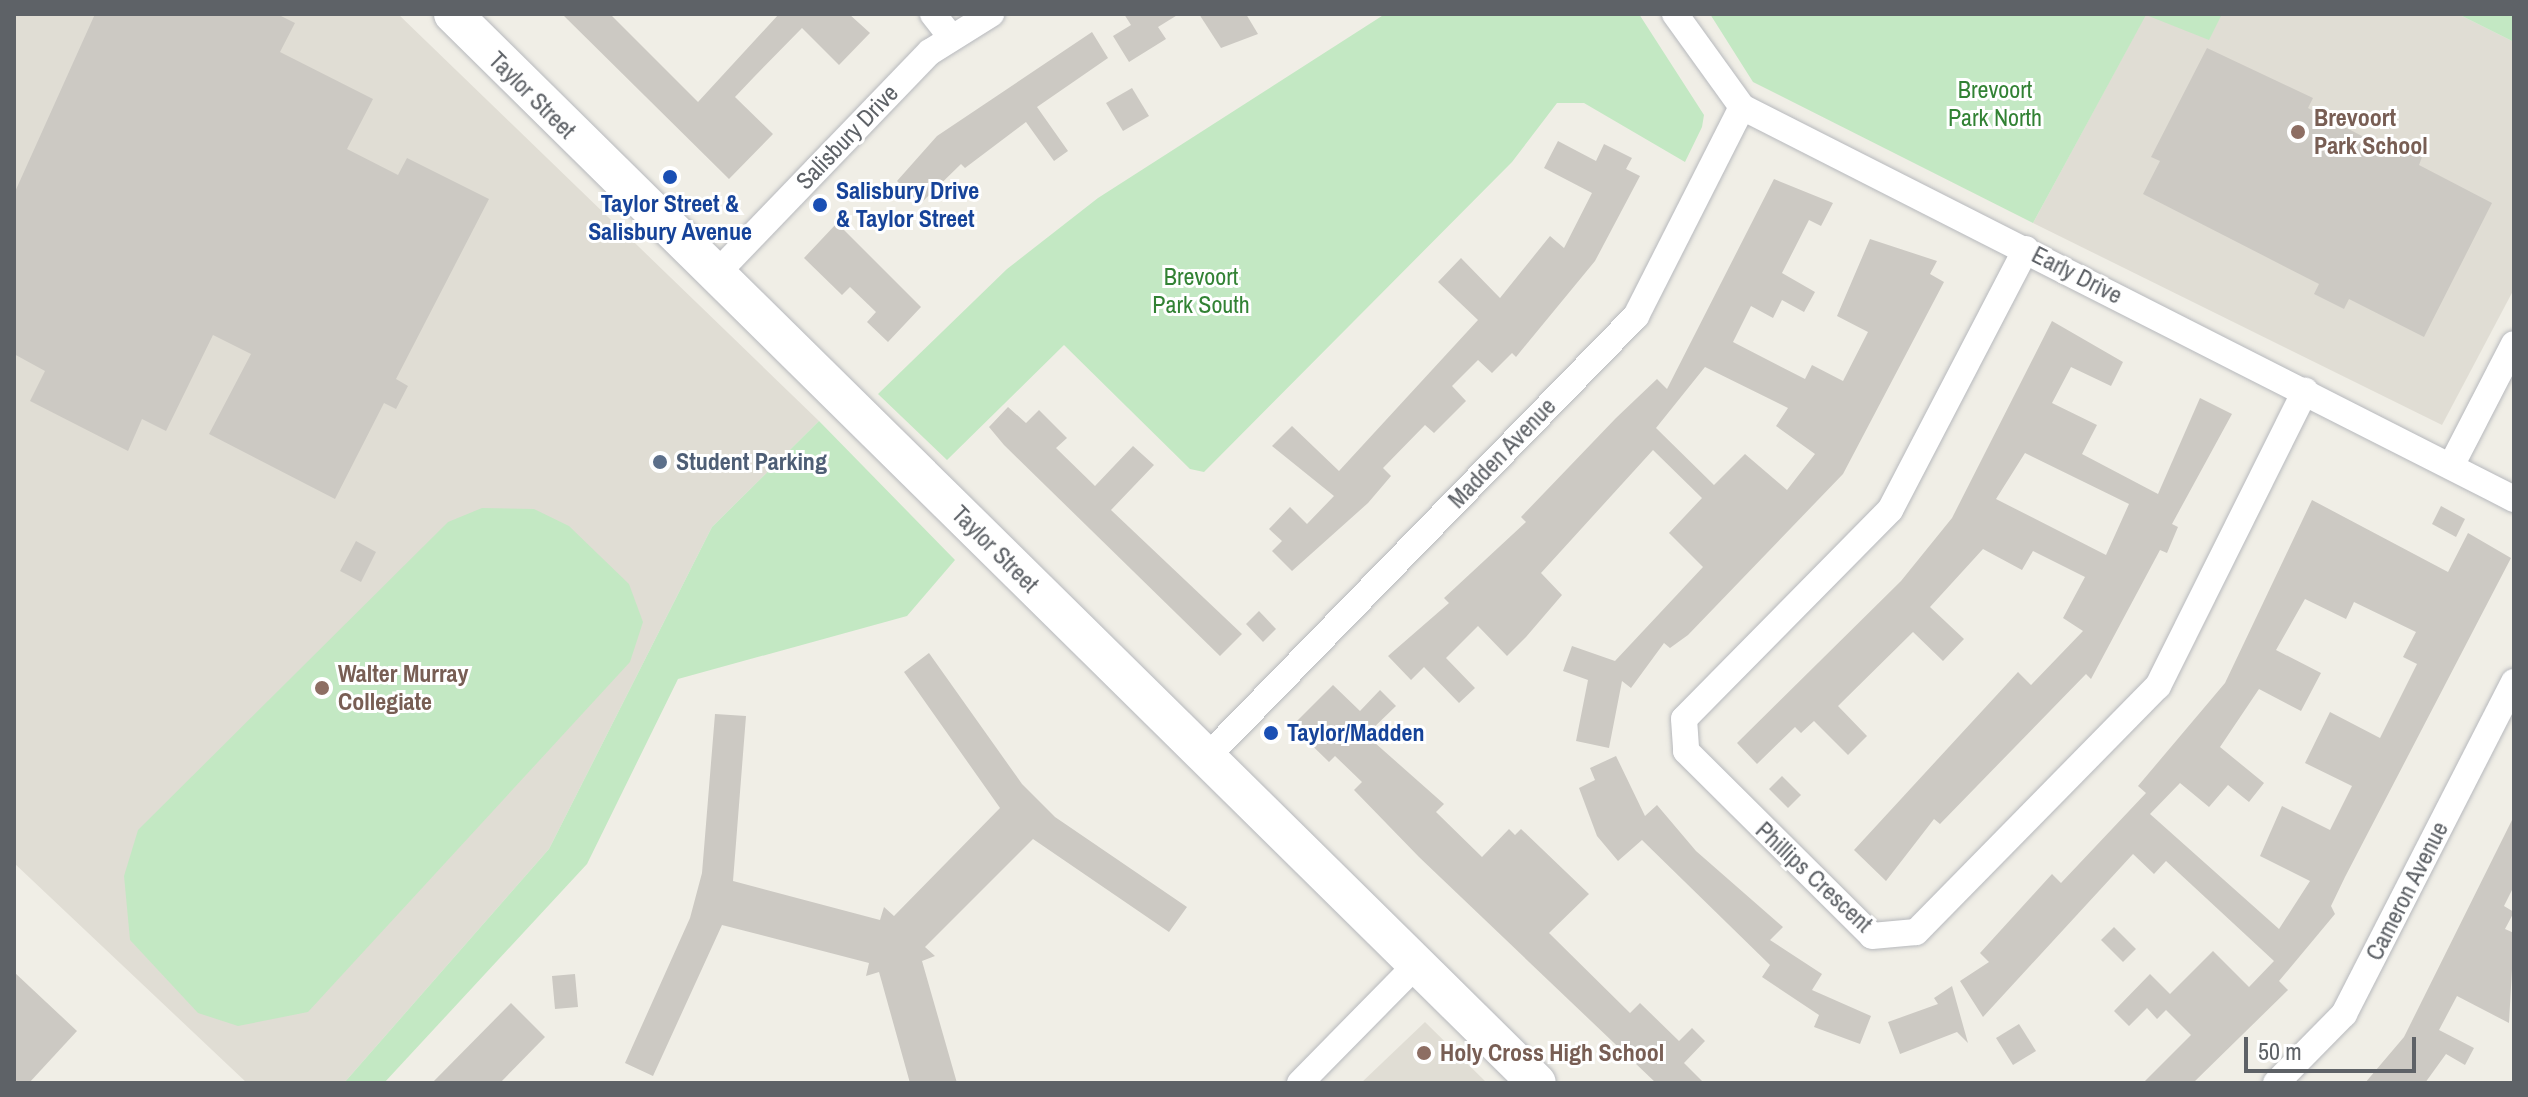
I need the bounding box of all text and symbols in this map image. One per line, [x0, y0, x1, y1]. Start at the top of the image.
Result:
street label: Taylor Street [483, 46, 581, 144]
park label: Brevoort Park North [1948, 76, 2042, 132]
street label: Salisbury Drive [790, 79, 904, 195]
place label: Brevoort Park School [2314, 104, 2428, 160]
marker: Brevoort Park School [2289, 123, 2307, 141]
marker: Taylor Street & Salisbury Avenue [661, 168, 679, 186]
place label: Salisbury Drive & Taylor Street [836, 177, 979, 233]
place label: Taylor Street & Salisbury Avenue [588, 190, 752, 246]
marker: Salisbury Drive & Taylor Street [811, 196, 829, 214]
street label: Early Drive [2027, 240, 2127, 310]
park label: Brevoort Park South [1152, 263, 1250, 319]
street label: Madden Avenue [1442, 392, 1562, 514]
place label: Student Parking [676, 448, 827, 476]
marker: Student Parking [651, 453, 669, 471]
street label: Taylor Street [946, 500, 1044, 598]
place label: Walter Murray Collegiate [338, 660, 469, 716]
marker: Walter Murray Collegiate [313, 679, 331, 697]
place label: Taylor/Madden [1287, 719, 1424, 747]
marker: Taylor/Madden [1262, 724, 1280, 742]
street label: Phillips Crescent [1750, 816, 1878, 938]
street label: Cameron Avenue [2359, 816, 2455, 966]
scale bar [2248, 1021, 2420, 1071]
text: 50 m [2258, 1035, 2302, 1067]
place label: Holy Cross High School [1440, 1039, 1664, 1067]
marker: Holy Cross High School [1415, 1044, 1433, 1062]

